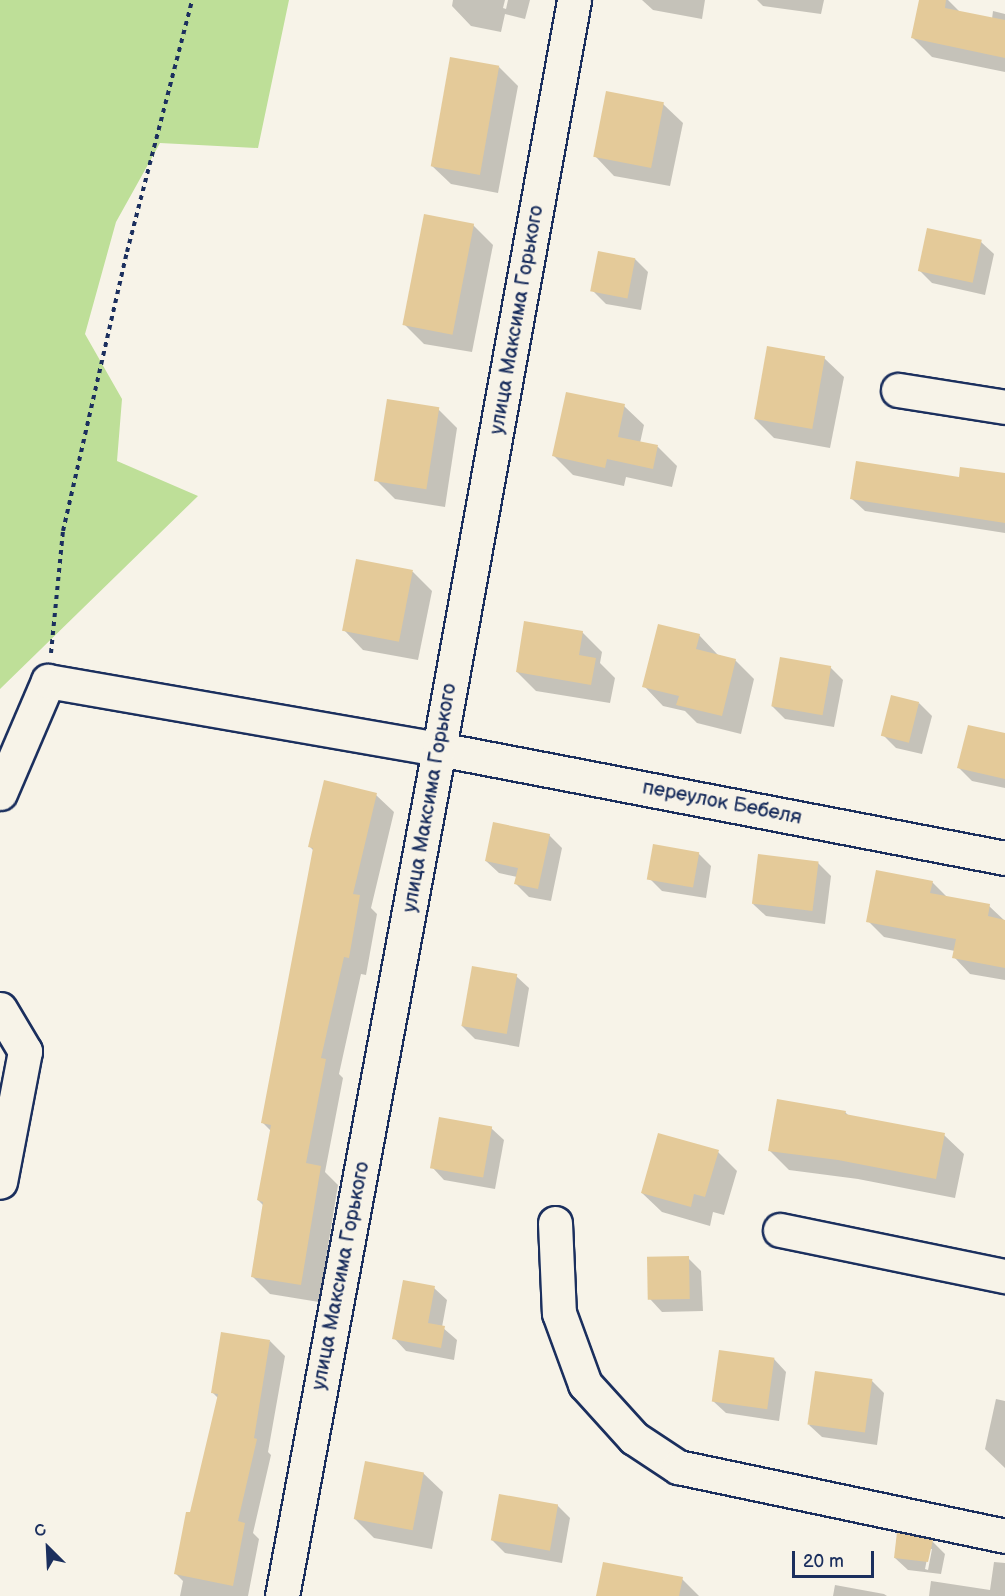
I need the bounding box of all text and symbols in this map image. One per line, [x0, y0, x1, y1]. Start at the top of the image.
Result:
street label: улица Максима Горького [485, 204, 549, 436]
street label: улица Максима Горького [398, 682, 462, 914]
street label: переулок Бебеля [640, 776, 804, 830]
street label: улица Максима Горького [307, 1160, 375, 1392]
north arrow [18, 1518, 78, 1578]
text: С [32, 1520, 49, 1542]
scale bar [795, 1539, 878, 1577]
text: 20 m [803, 1551, 844, 1572]

